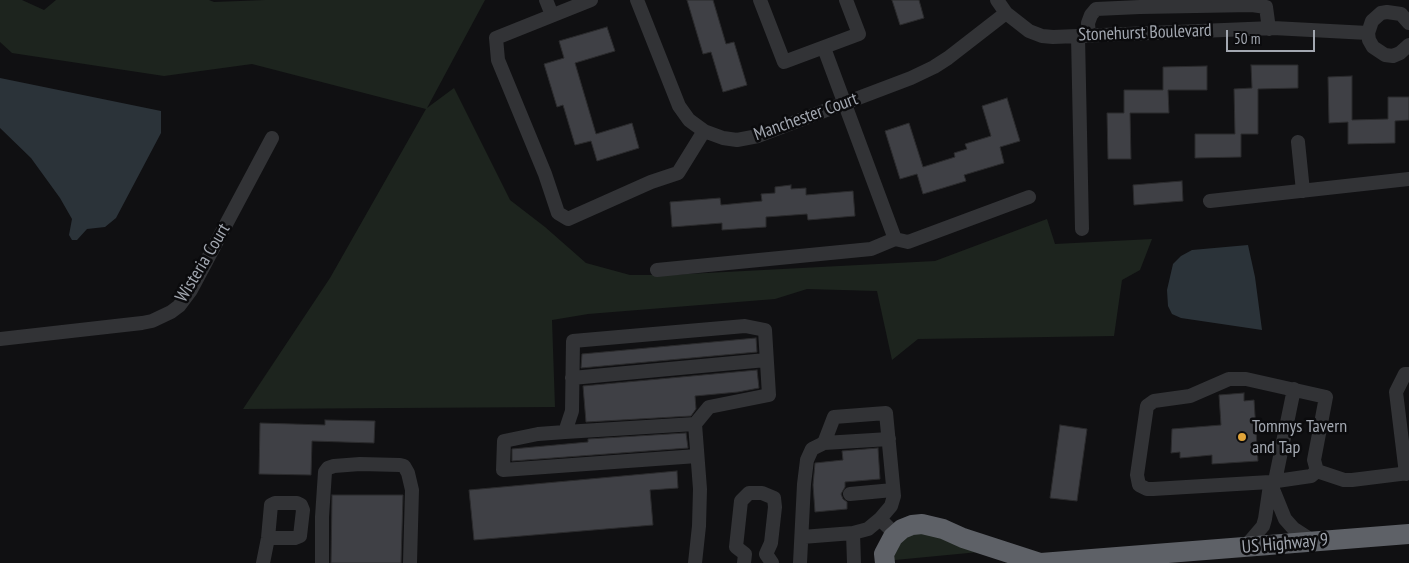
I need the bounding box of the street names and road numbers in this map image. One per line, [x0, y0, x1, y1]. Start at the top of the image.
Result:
street label: Stonehurst Boulevard [1078, 20, 1212, 46]
street label: Manchester Court [751, 88, 861, 146]
street label: Wisteria Court [171, 220, 235, 306]
street label: US Highway 9 [1241, 529, 1329, 559]

